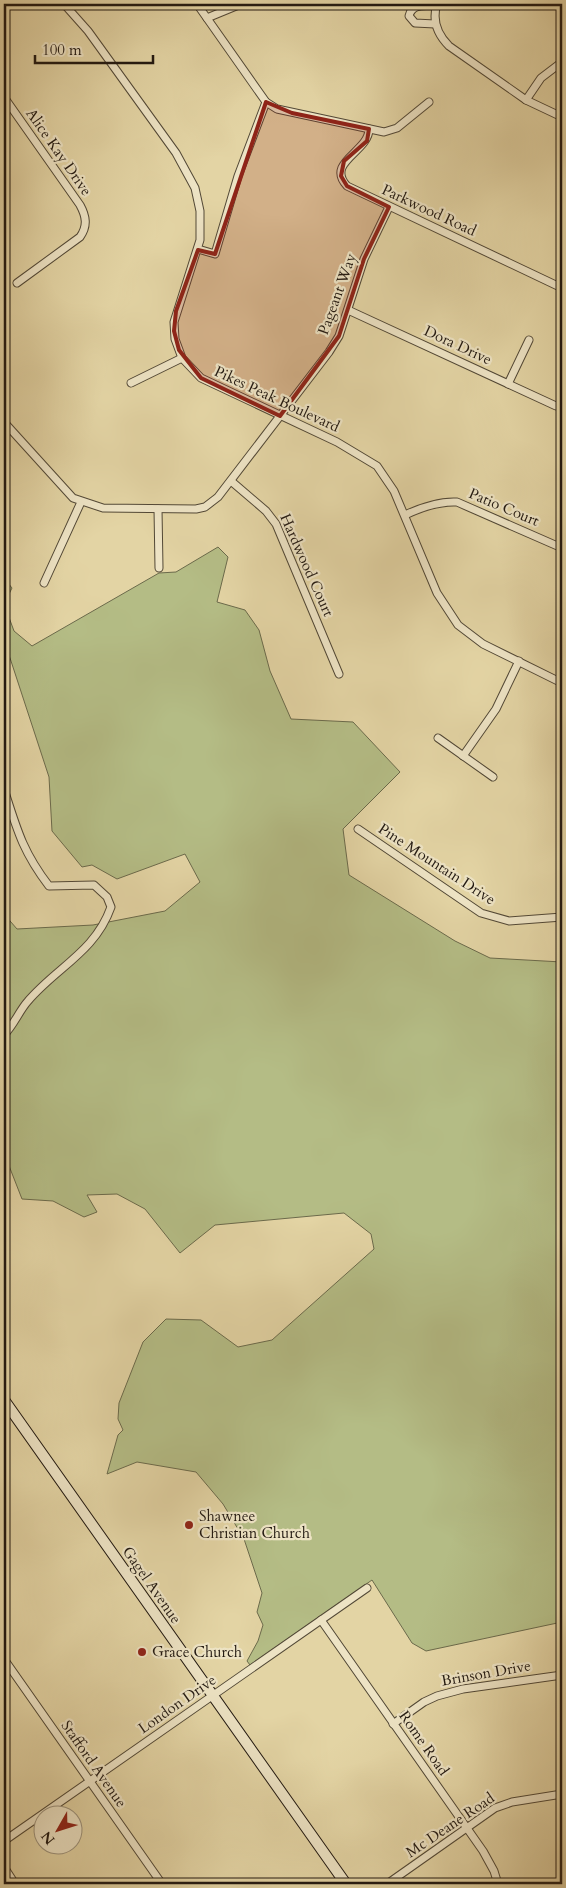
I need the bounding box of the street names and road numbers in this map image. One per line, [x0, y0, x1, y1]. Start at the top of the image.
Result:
street label: Alice Kay Drive [21, 104, 97, 200]
street label: Parkwood Road [379, 179, 479, 241]
street label: Pageant Way [313, 250, 361, 338]
street label: Dora Drive [421, 321, 495, 369]
street label: Pikes Peak Boulevard [211, 361, 343, 437]
street label: Patio Court [466, 483, 542, 531]
street label: Hardwood Court [275, 510, 339, 620]
street label: Pine Mountain Drive [375, 819, 500, 909]
street label: Gagel Avenue [118, 1542, 186, 1628]
street label: Brinson Drive [440, 1655, 532, 1691]
street label: London Drive [134, 1670, 220, 1738]
street label: Rome Road [394, 1707, 454, 1779]
street label: Stafford Avenue [57, 1716, 132, 1812]
street label: Mc Deane Road [402, 1788, 498, 1862]

